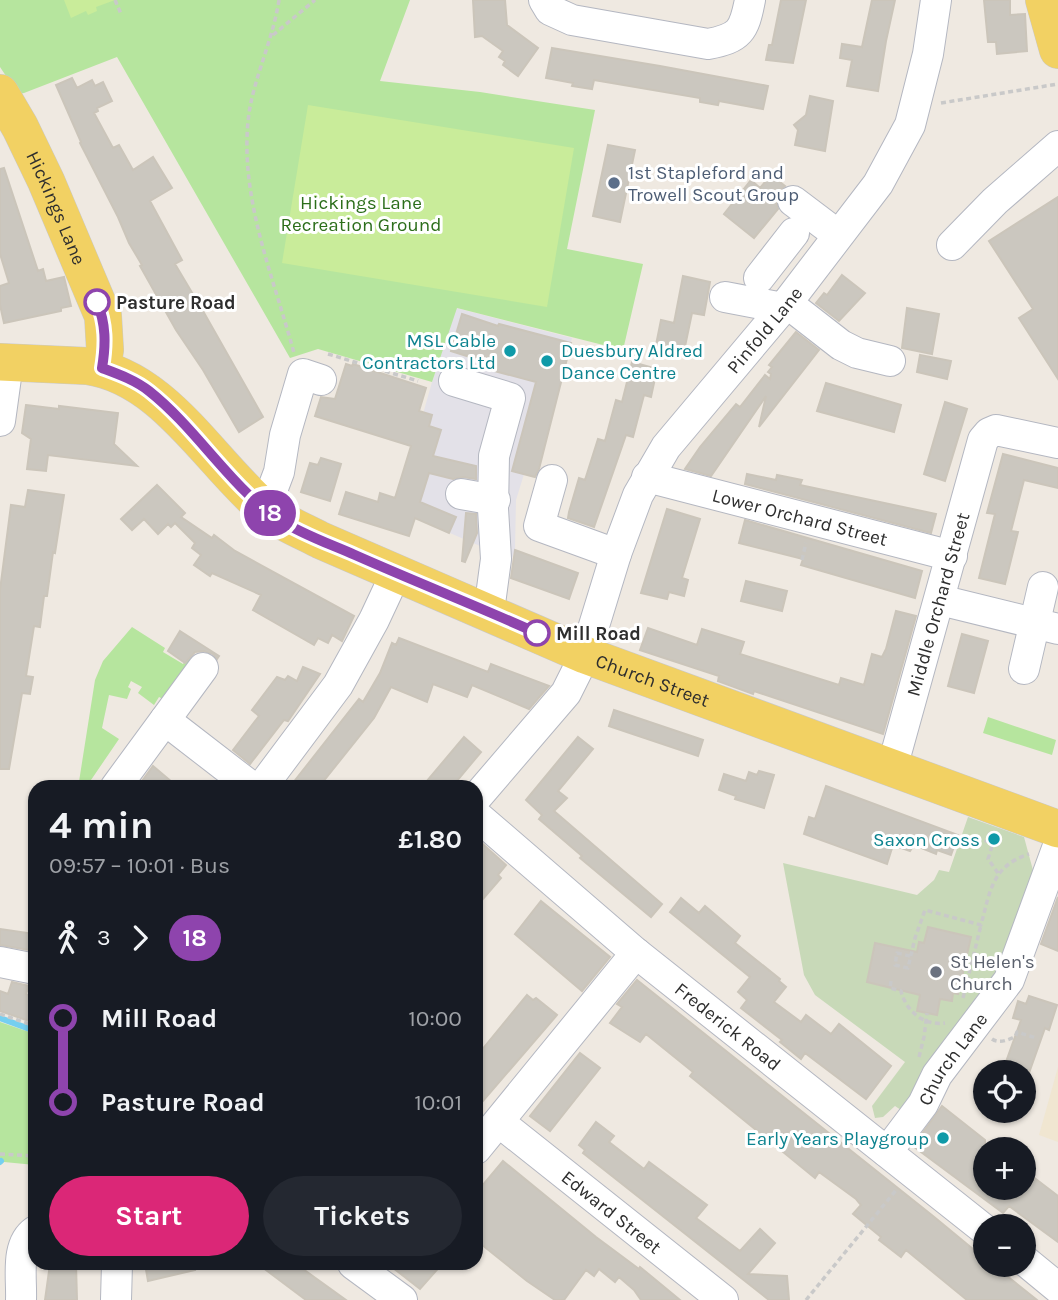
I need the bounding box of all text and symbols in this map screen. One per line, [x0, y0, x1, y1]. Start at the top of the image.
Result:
street label: Hickings Lane [21, 148, 90, 268]
place label: 1st Stapleford and Trowell Scout Group [628, 162, 799, 206]
marker: 1st Stapleford and Trowell Scout Group [606, 175, 622, 191]
park label: Hickings Lane Recreation Ground [280, 192, 442, 236]
street label: Pinfold Lane [723, 283, 808, 378]
marker: Pasture Road [84, 289, 110, 315]
place label: Pasture Road [116, 292, 236, 314]
place label: MSL Cable Contractors Ltd [362, 330, 496, 374]
place label: Duesbury Aldred Dance Centre [561, 340, 703, 384]
marker: MSL Cable Contractors Ltd [502, 343, 518, 359]
marker: Duesbury Aldred Dance Centre [539, 353, 555, 369]
street label: Lower Orchard Street [710, 484, 890, 551]
line badge: 18 [238, 490, 302, 536]
text: 18 [258, 499, 282, 527]
street label: Middle Orchard Street [902, 510, 974, 699]
marker: Mill Road [524, 620, 550, 646]
place label: Mill Road [556, 623, 641, 645]
street label: Church Street [592, 650, 712, 712]
text: 4 min [49, 803, 153, 848]
text: £1.80 [398, 824, 462, 855]
place label: Saxon Cross [873, 829, 980, 851]
marker: Saxon Cross [986, 831, 1002, 847]
text: 09:57 – 10:01 · Bus [49, 852, 230, 879]
icon: walk [49, 919, 87, 957]
icon: forward [121, 919, 159, 957]
text: 3 [97, 924, 111, 951]
text: 18 [183, 924, 207, 952]
place label: St Helen's Church [950, 951, 1035, 995]
marker: St Helen's Church [928, 964, 944, 980]
street label: Frederick Road [670, 978, 785, 1076]
text: Mill Road [101, 1003, 217, 1034]
text: 10:00 [408, 1005, 462, 1032]
street label: Church Lane [914, 1009, 992, 1109]
map controls [973, 1060, 1036, 1277]
button: locate [973, 1060, 1036, 1123]
text: Pasture Road [101, 1087, 265, 1118]
text: 10:01 [414, 1089, 462, 1116]
place label: Early Years Playgroup [746, 1128, 929, 1150]
marker: Early Years Playgroup [935, 1130, 951, 1146]
button: + [973, 1137, 1036, 1200]
street label: Edward Street [557, 1166, 665, 1259]
button: Start [49, 1176, 249, 1256]
button: Tickets [263, 1176, 462, 1256]
button: − [973, 1214, 1036, 1277]

